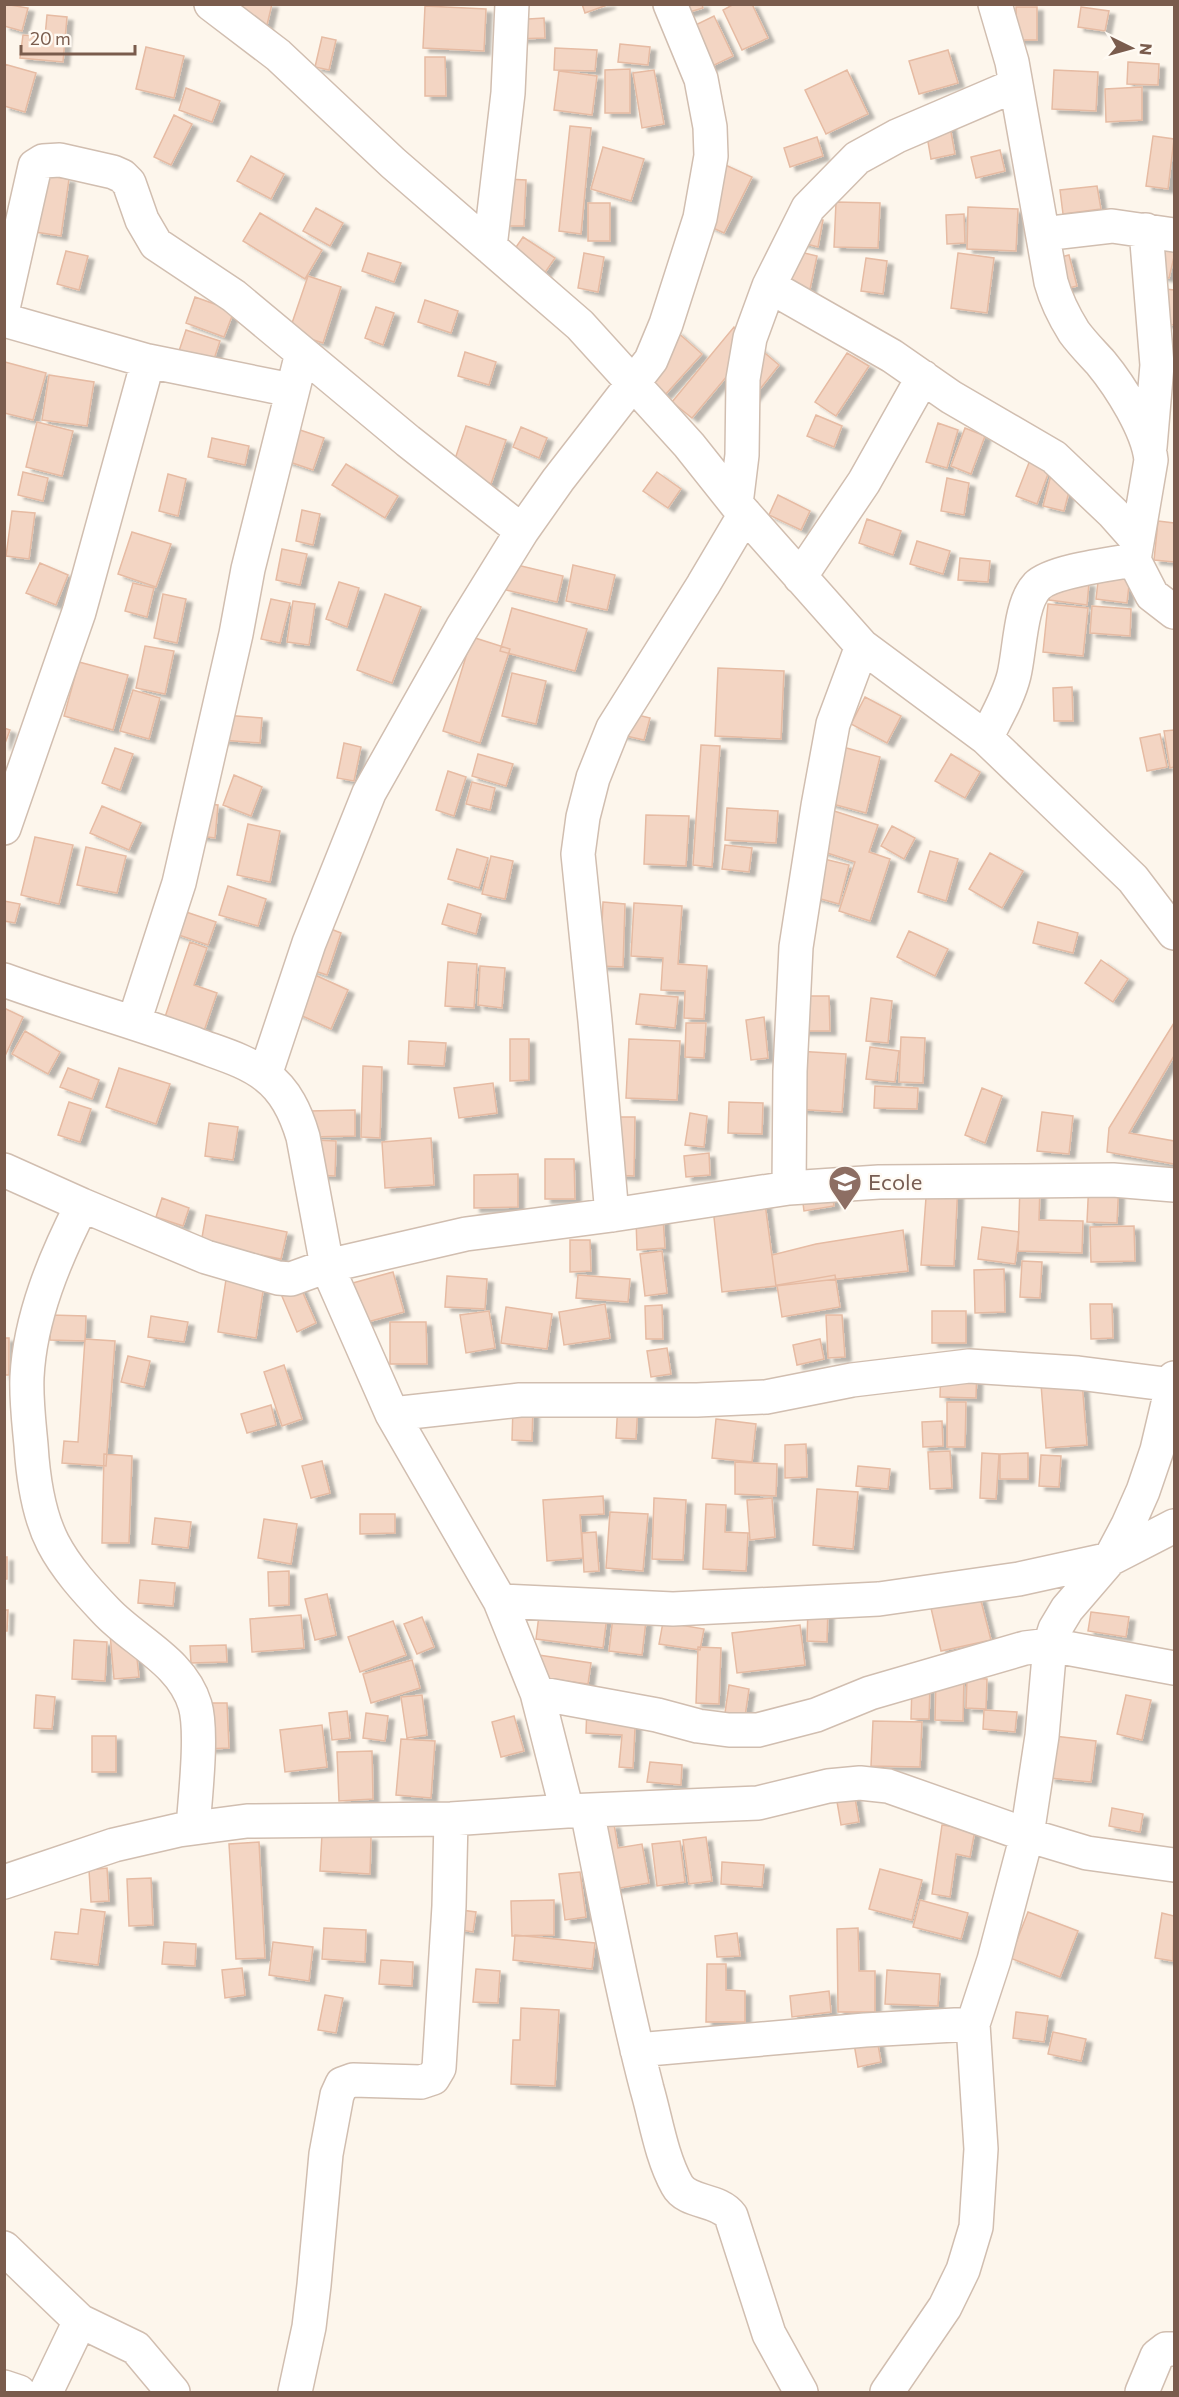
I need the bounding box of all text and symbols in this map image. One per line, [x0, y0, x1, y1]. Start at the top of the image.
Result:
scale bar [21, 18, 135, 56]
north arrow [1101, 18, 1161, 78]
text: 20 m [30, 27, 71, 49]
text: N [1136, 43, 1156, 56]
school or university icon: Ecole [827, 1164, 863, 1211]
place label: Ecole [868, 1168, 922, 1195]

